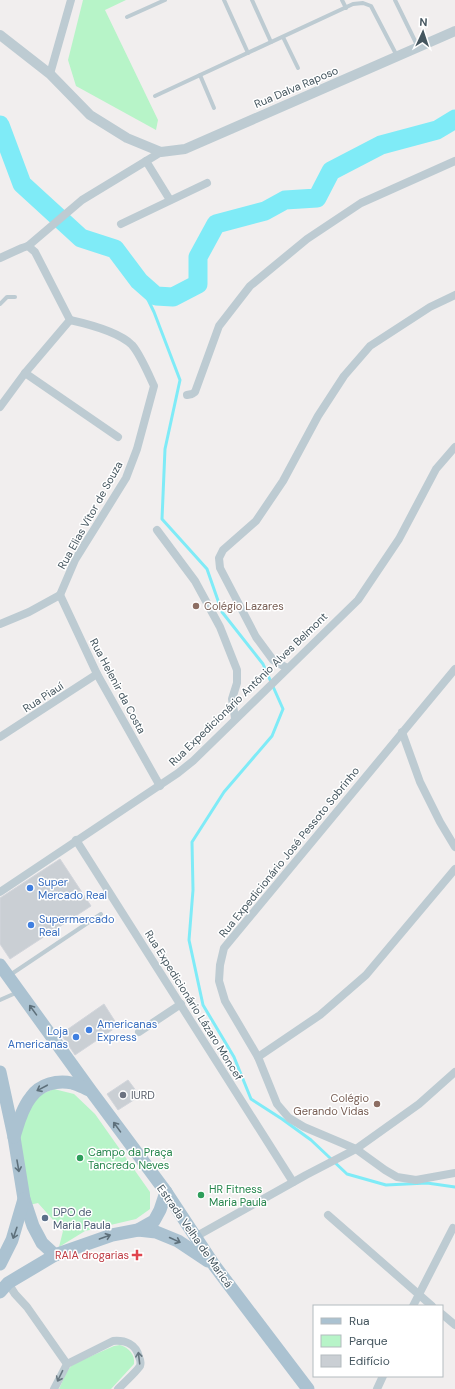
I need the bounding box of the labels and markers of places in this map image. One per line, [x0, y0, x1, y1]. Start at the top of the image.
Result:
place label: Colégio Lazares [204, 599, 284, 613]
marker: Colégio Lazares [191, 601, 201, 611]
place label: Super Mercado Real [38, 875, 107, 902]
marker: Super Mercado Real [25, 883, 35, 893]
place label: Supermercado Real [39, 912, 115, 939]
marker: Supermercado Real [26, 920, 36, 930]
place label: Americanas Express [97, 1017, 157, 1044]
place label: Loja Americanas [8, 1024, 68, 1051]
marker: Americanas Express [84, 1025, 94, 1035]
marker: Loja Americanas [71, 1032, 81, 1042]
place label: IURD [131, 1088, 155, 1102]
marker: IURD [118, 1090, 128, 1100]
place label: Colégio Gerando Vidas [293, 1091, 369, 1118]
marker: Colégio Gerando Vidas [372, 1099, 382, 1109]
place label: Campo da Praça Tancredo Neves [88, 1145, 173, 1172]
marker: Campo da Praça Tancredo Neves [75, 1153, 85, 1163]
place label: HR Fitness Maria Paula [209, 1182, 267, 1209]
marker: HR Fitness Maria Paula [196, 1190, 206, 1200]
place label: DPO de Maria Paula [53, 1205, 111, 1232]
marker: DPO de Maria Paula [40, 1213, 50, 1223]
place label: RAIA drogarias [55, 1248, 129, 1262]
marker: RAIA drogarias [132, 1250, 142, 1260]

